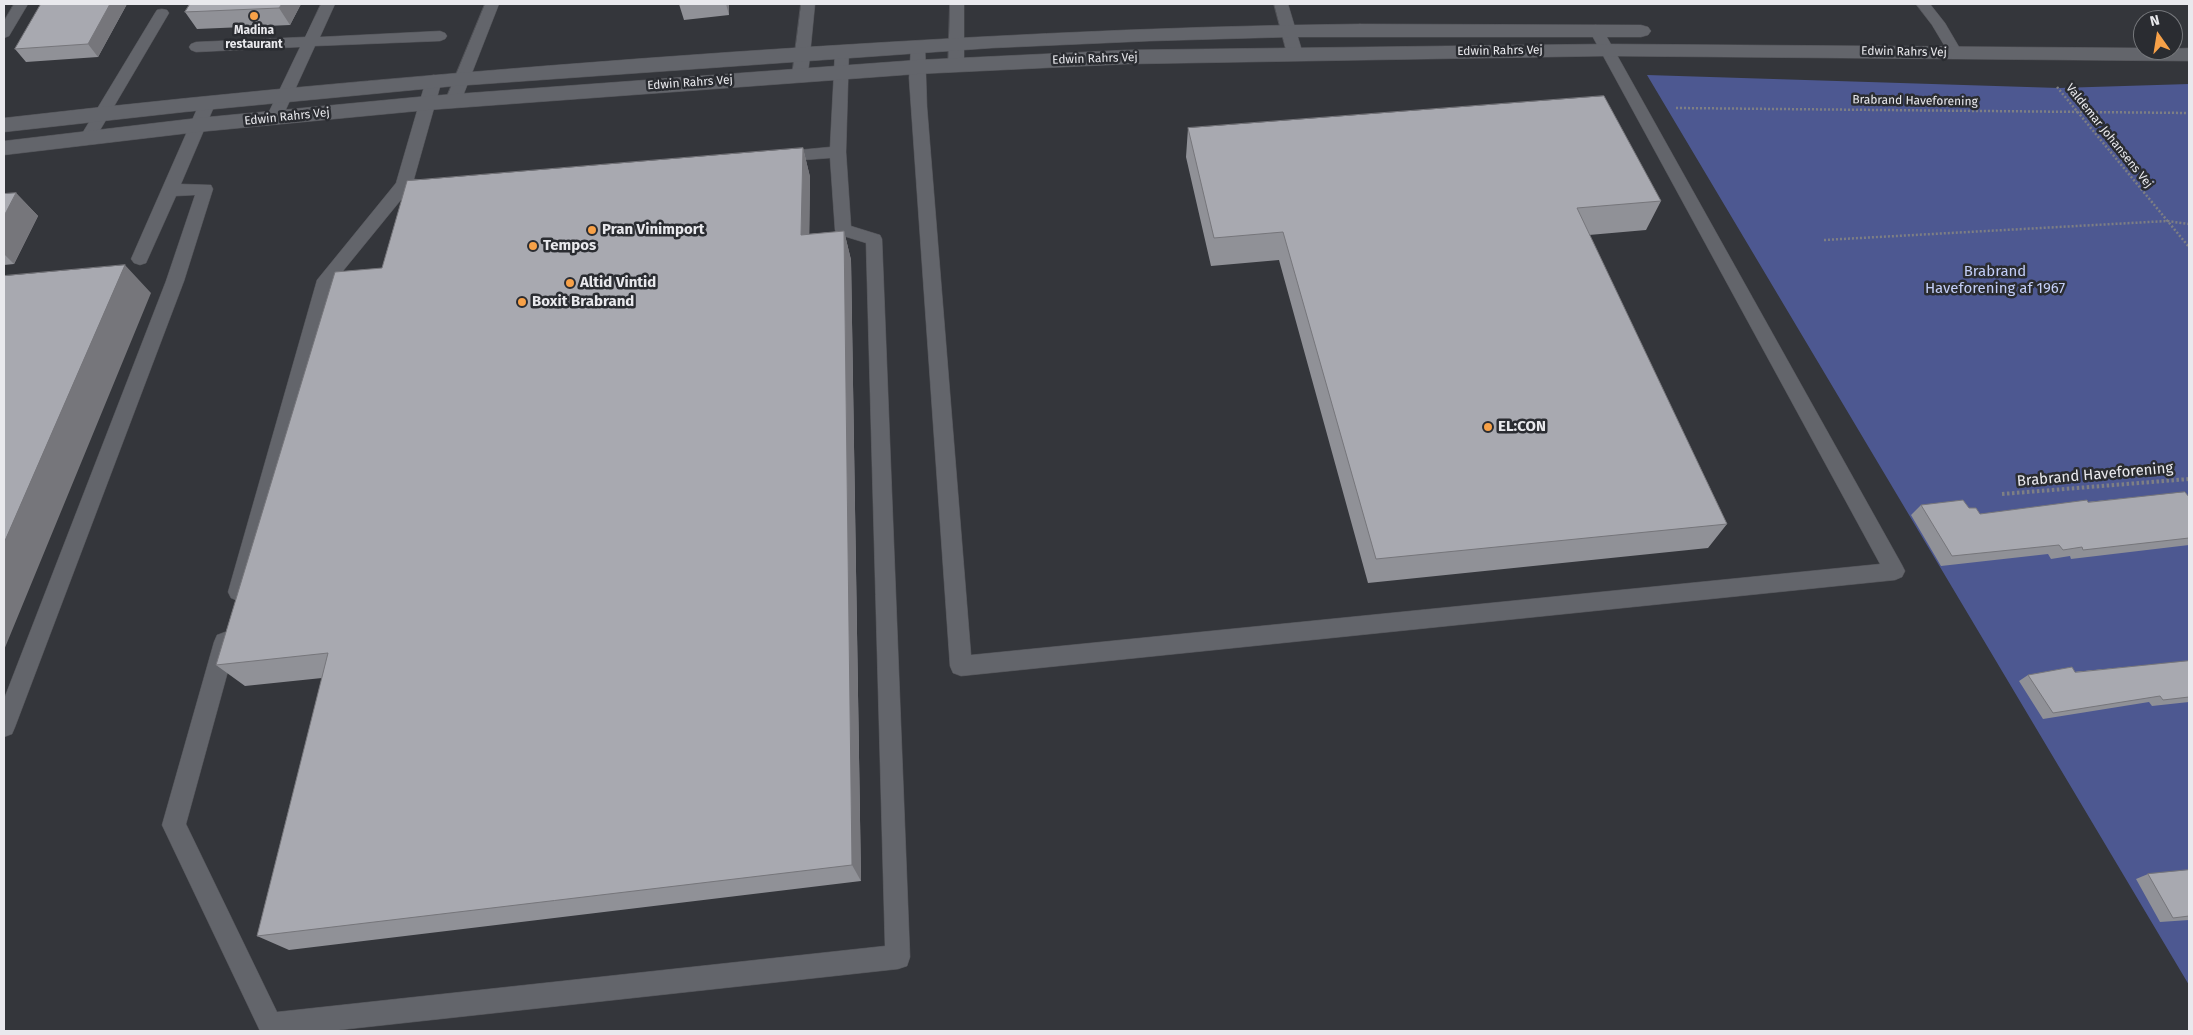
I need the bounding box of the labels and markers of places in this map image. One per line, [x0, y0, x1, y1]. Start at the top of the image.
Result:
marker: Madina restaurant [248, 10, 260, 22]
place label: Madina restaurant [225, 24, 283, 52]
place label: Pran Vinimport [602, 221, 704, 239]
marker: Pran Vinimport [586, 224, 598, 236]
place label: Tempos [543, 237, 596, 255]
marker: Tempos [527, 240, 539, 252]
place label: Altid Vintid [580, 274, 656, 292]
marker: Altid Vintid [564, 277, 576, 289]
place label: Boxit Brabrand [532, 293, 634, 311]
marker: Boxit Brabrand [516, 296, 528, 308]
place label: EL:CON [1498, 418, 1546, 436]
marker: EL:CON [1482, 421, 1494, 433]

